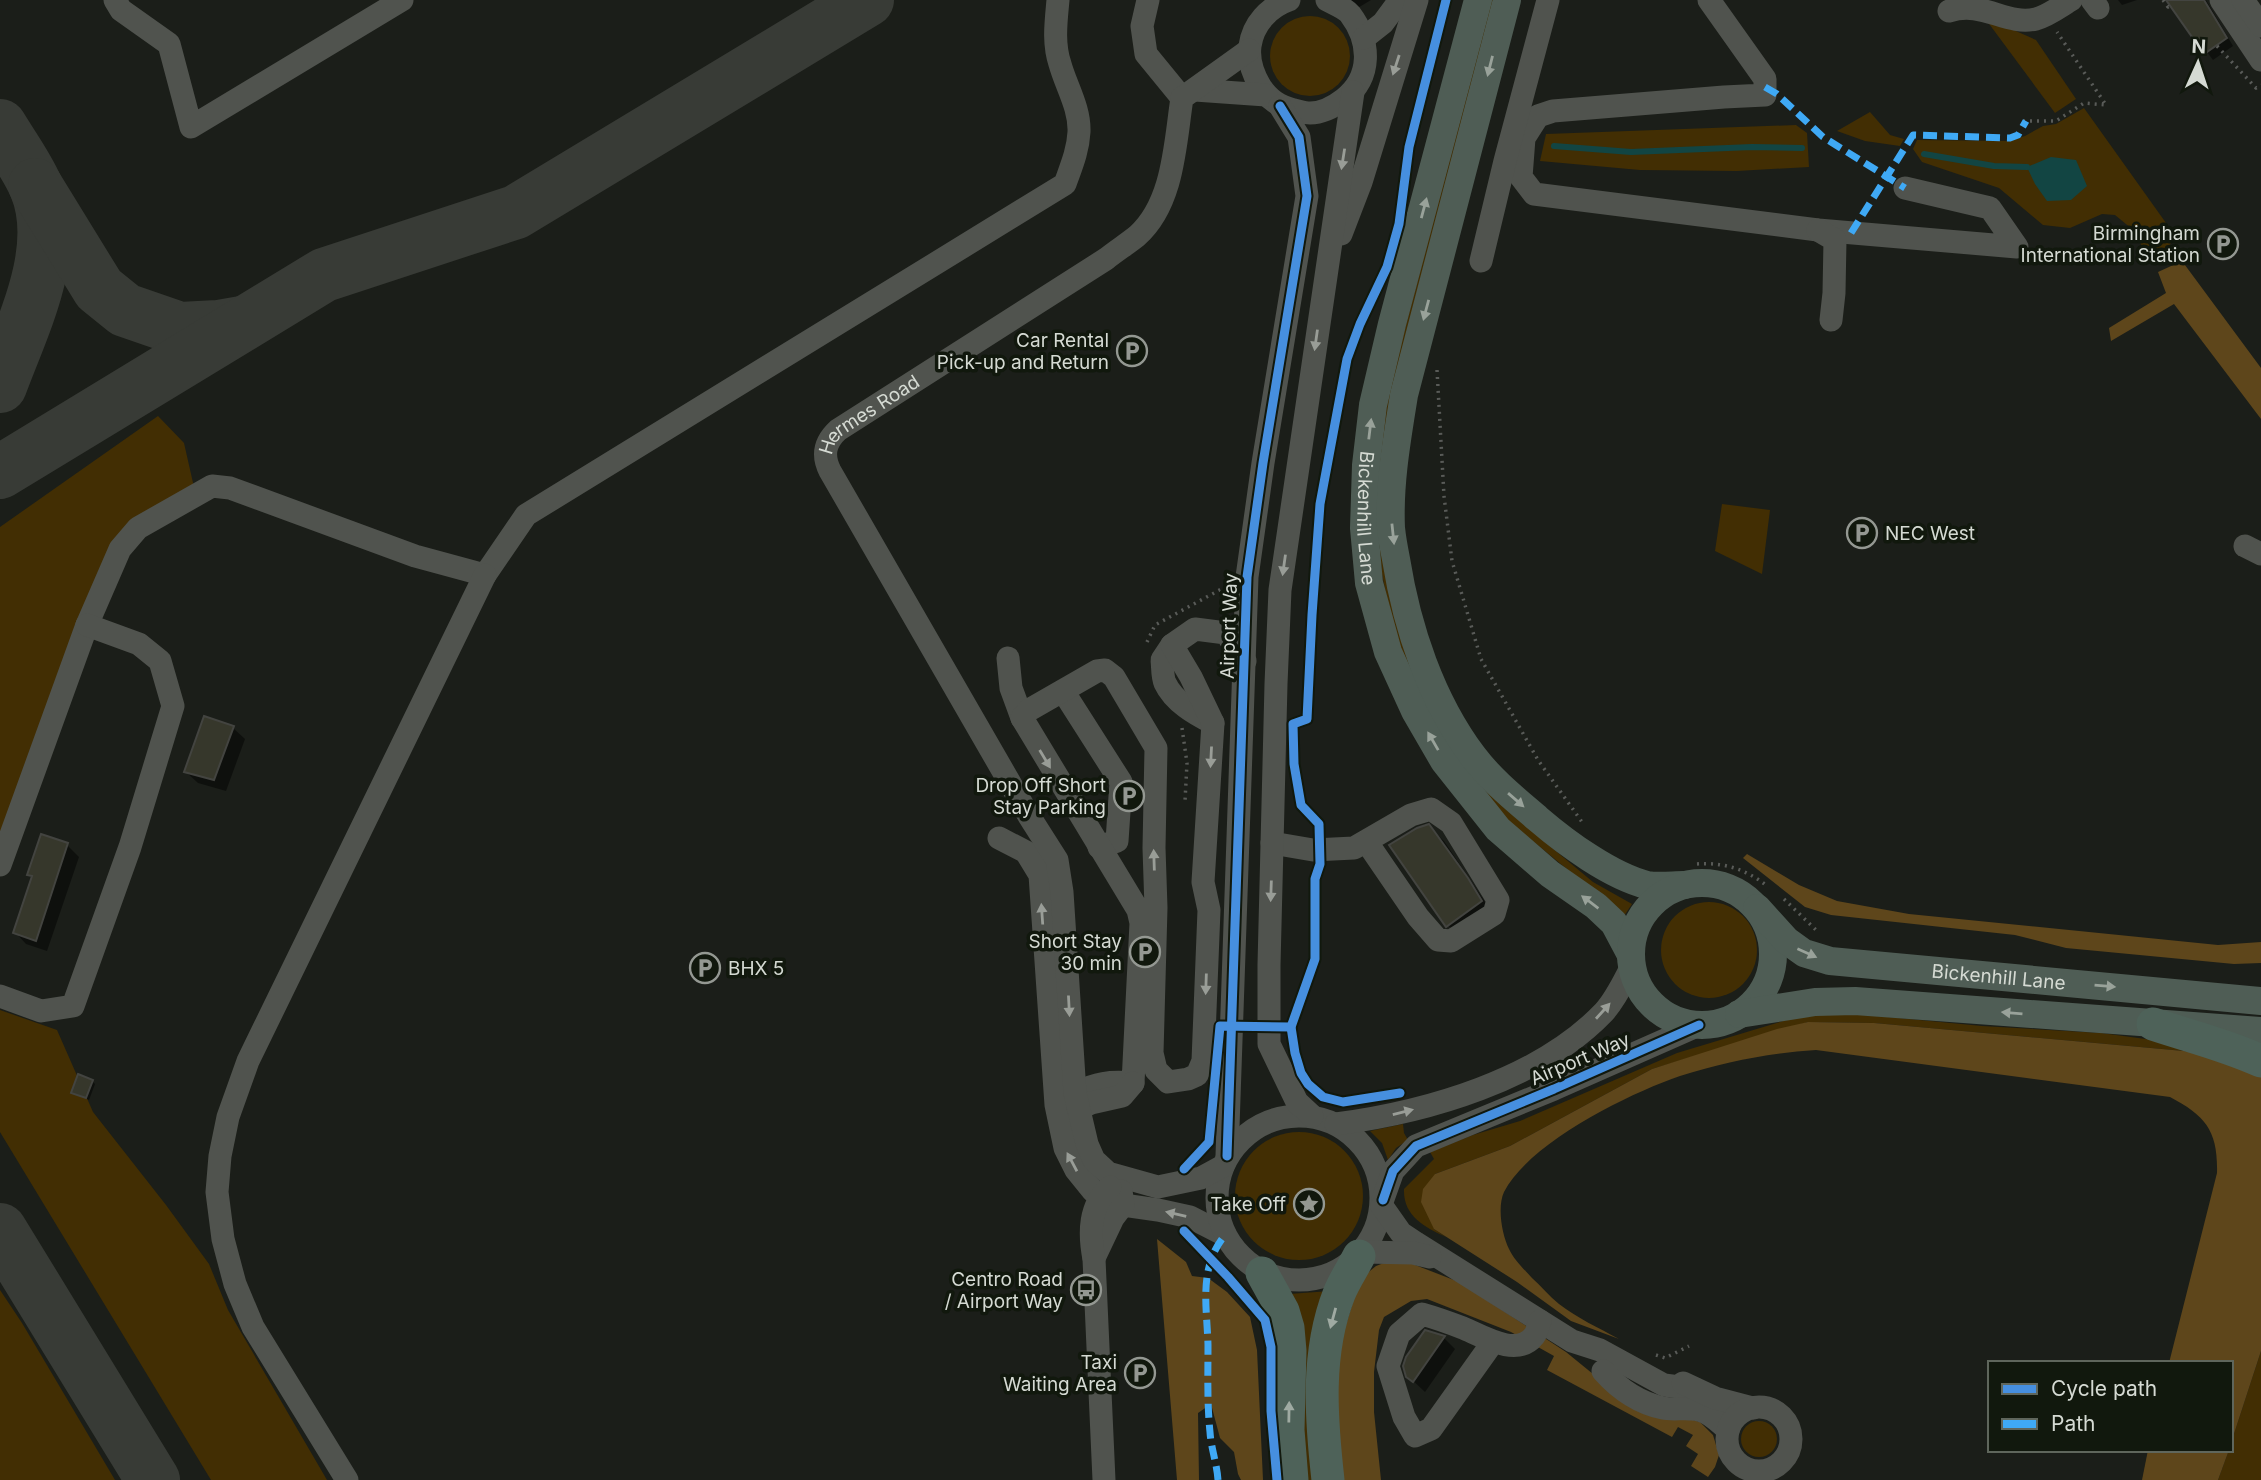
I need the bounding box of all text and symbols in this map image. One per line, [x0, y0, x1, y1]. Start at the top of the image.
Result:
north arrow [2163, 28, 2233, 98]
text: N [2191, 35, 2207, 58]
one-way arrow [1390, 55, 1401, 76]
one-way arrow [1484, 55, 1495, 77]
one-way arrow [1337, 148, 1348, 170]
one-way arrow [1419, 197, 1430, 219]
place label: Birmingham International Station [2021, 222, 2200, 267]
parking icon: Birmingham International Station [2206, 227, 2240, 261]
one-way arrow [1420, 299, 1431, 321]
place label: Car Rental Pick-up and Return [937, 329, 1109, 374]
one-way arrow [1310, 329, 1321, 351]
parking icon: Car Rental Pick-up and Return [1115, 334, 1149, 368]
street label: Hermes Road [814, 370, 924, 457]
one-way arrow [1365, 418, 1376, 440]
street label: Bickenhill Lane [1352, 450, 1381, 586]
parking icon: NEC West [1845, 516, 1879, 550]
place label: NEC West [1885, 522, 1975, 545]
one-way arrow [1387, 523, 1398, 545]
one-way arrow [1278, 555, 1289, 577]
street label: Airport Way [1216, 572, 1242, 679]
one-way arrow [1426, 732, 1439, 751]
one-way arrow [1205, 746, 1216, 768]
one-way arrow [1039, 749, 1052, 768]
place label: Drop Off Short Stay Parking [975, 774, 1106, 819]
parking icon: Drop Off Short Stay Parking [1112, 779, 1146, 813]
one-way arrow [1507, 792, 1525, 808]
one-way arrow [1149, 849, 1160, 871]
one-way arrow [1265, 880, 1277, 902]
one-way arrow [1581, 896, 1599, 910]
one-way arrow [1036, 903, 1047, 925]
place label: Short Stay 30 min [1029, 930, 1122, 975]
parking icon: Short Stay 30 min [1128, 935, 1162, 969]
one-way arrow [1797, 947, 1817, 959]
parking icon: BHX 5 [688, 951, 722, 985]
place label: BHX 5 [728, 957, 784, 980]
street label: Bickenhill Lane [1931, 959, 2067, 994]
one-way arrow [1200, 973, 1212, 995]
one-way arrow [2095, 981, 2117, 992]
one-way arrow [1063, 995, 1074, 1017]
one-way arrow [1595, 1003, 1611, 1020]
one-way arrow [2001, 1007, 2023, 1018]
street label: Airport Way [1527, 1028, 1634, 1090]
one-way arrow [1392, 1106, 1414, 1117]
one-way arrow [1067, 1152, 1079, 1172]
place icon: Take Off [1292, 1187, 1326, 1221]
place label: Take Off [1210, 1193, 1286, 1216]
one-way arrow [1165, 1208, 1187, 1219]
place label: Centro Road / Airport Way [945, 1268, 1063, 1313]
bus stop icon: Centro Road / Airport Way [1069, 1273, 1103, 1307]
one-way arrow [1327, 1308, 1337, 1329]
place label: Taxi Waiting Area [1003, 1351, 1117, 1396]
parking icon: Taxi Waiting Area [1123, 1356, 1157, 1390]
legend [1988, 1361, 2233, 1452]
text: Cycle path [2051, 1376, 2157, 1401]
one-way arrow [1283, 1401, 1294, 1423]
text: Path [2051, 1411, 2096, 1436]

